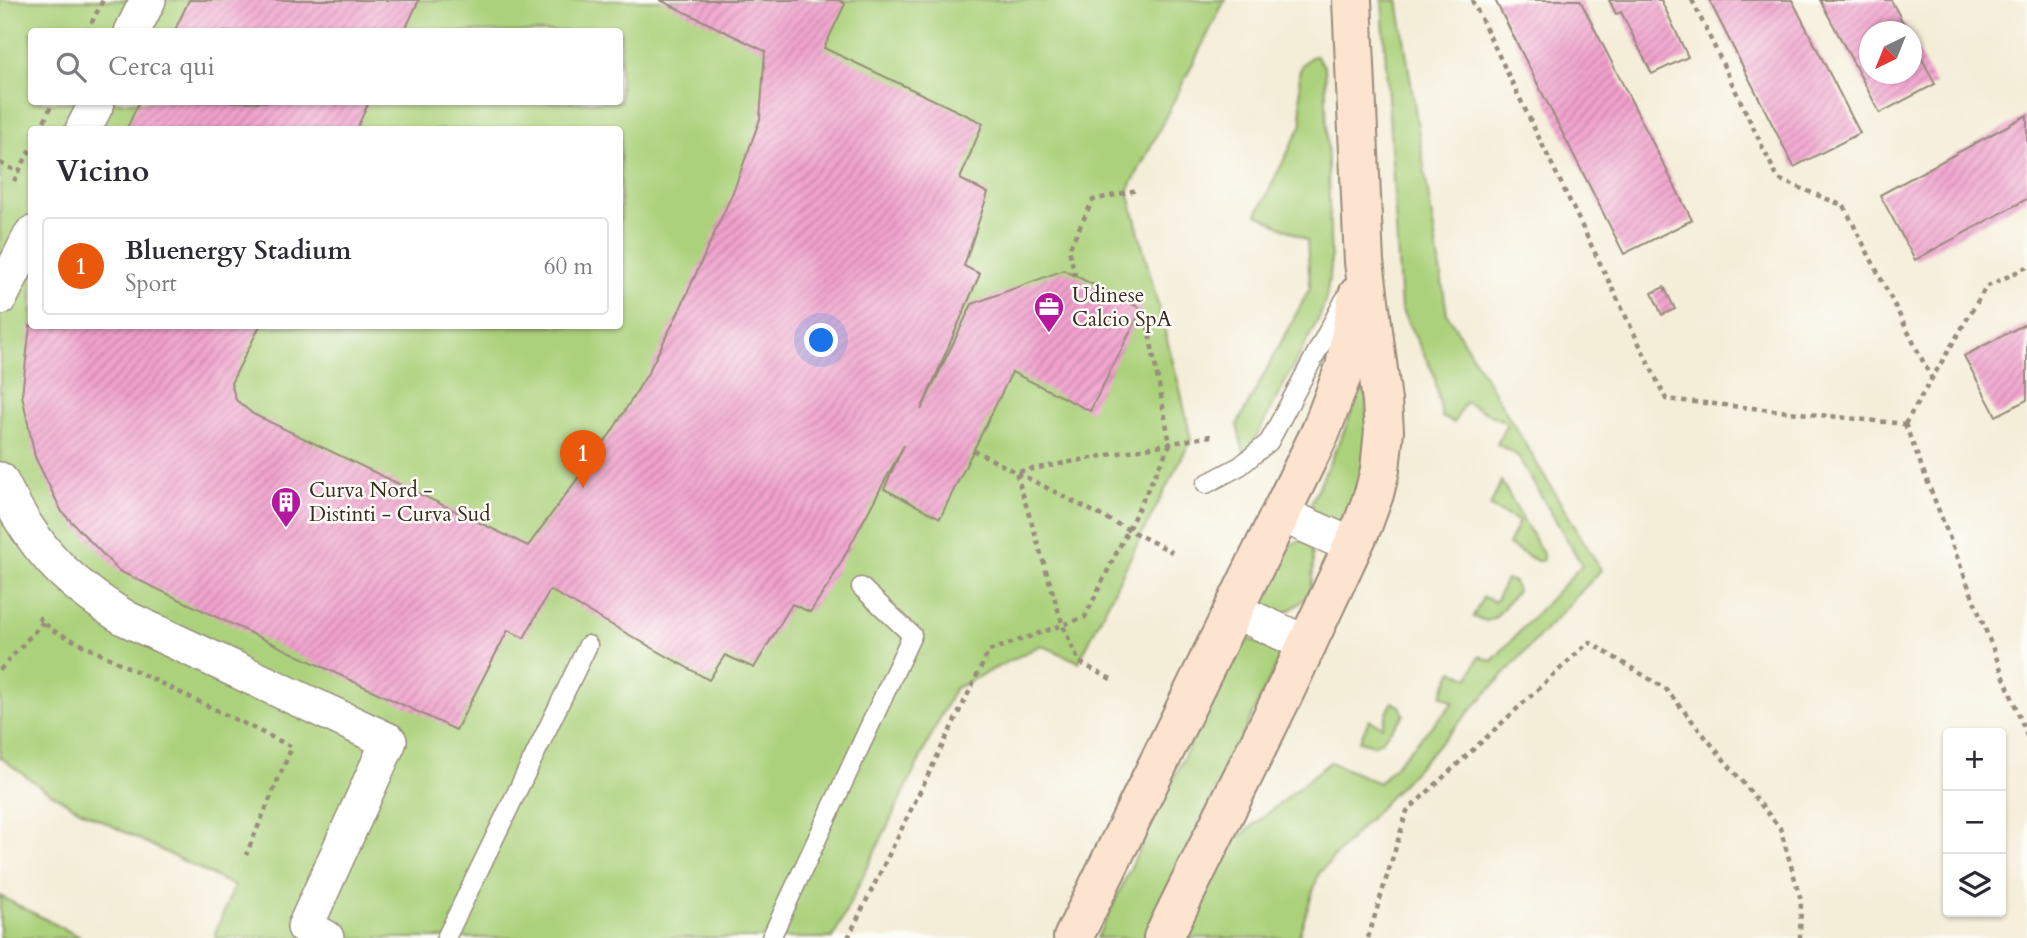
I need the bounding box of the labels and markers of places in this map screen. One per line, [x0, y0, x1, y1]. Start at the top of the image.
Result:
place label: Udinese Calcio SpA [1072, 281, 1172, 334]
office icon: Udinese Calcio SpA [1032, 290, 1066, 334]
pin: 1 [560, 430, 606, 488]
place label: Curva Nord - Distinti - Curva Sud [309, 476, 490, 529]
building icon: Curva Nord - Distinti - Curva Sud [269, 485, 303, 529]

